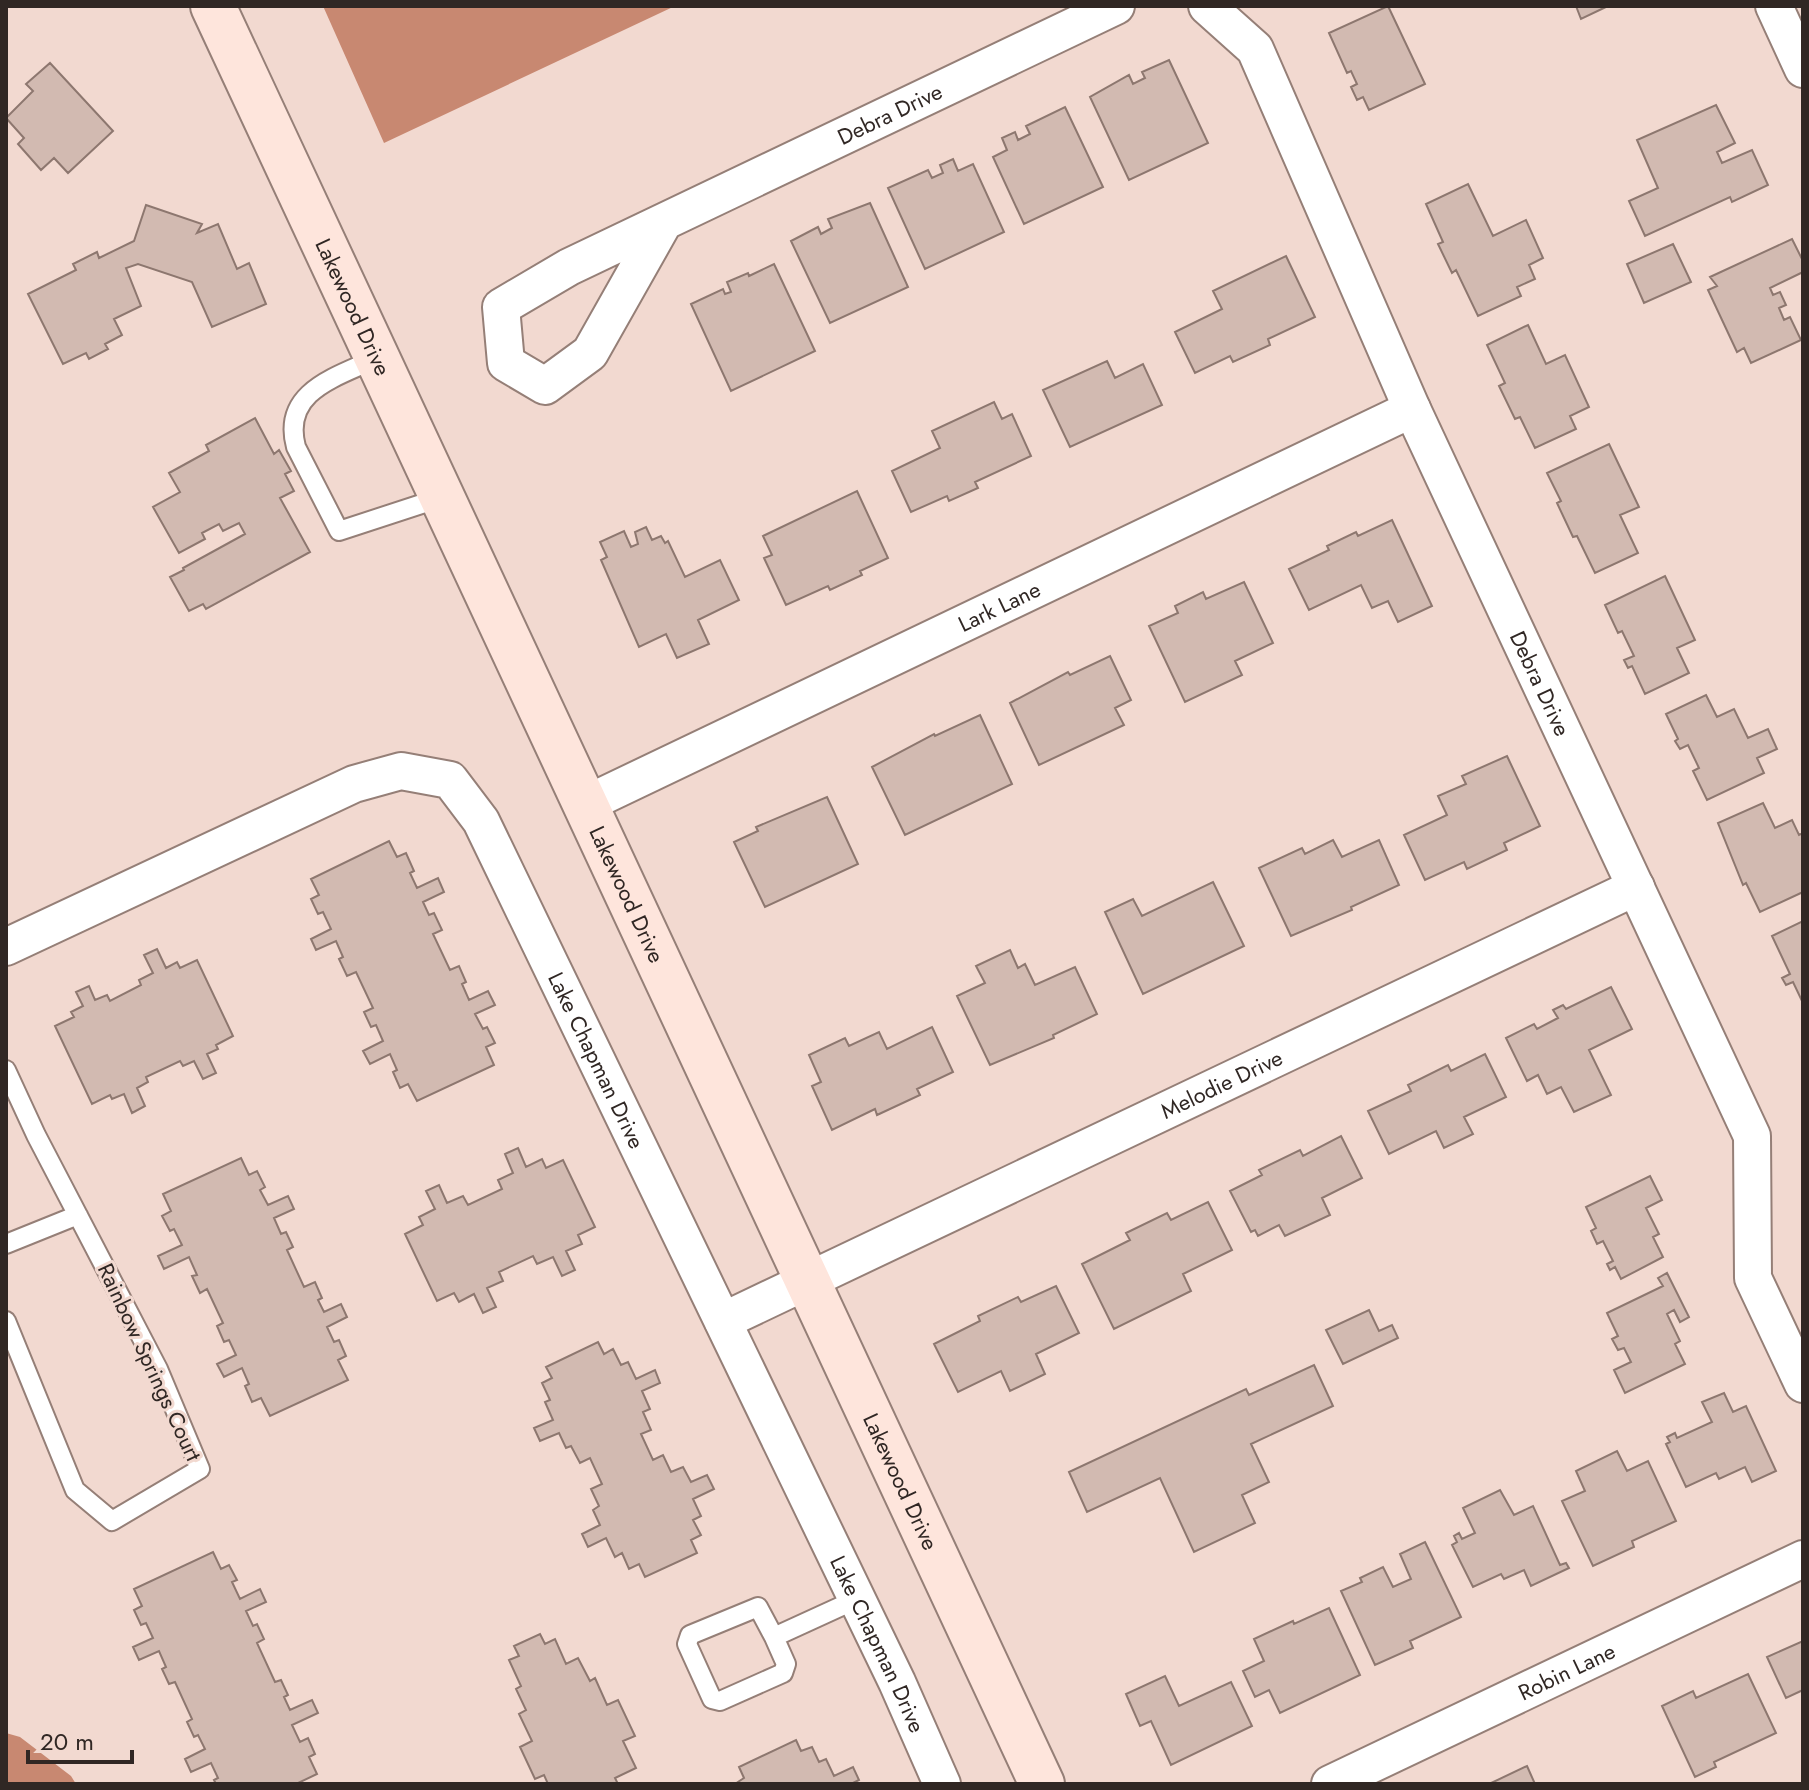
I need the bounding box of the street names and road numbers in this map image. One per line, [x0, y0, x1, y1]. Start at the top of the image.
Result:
street label: Debra Drive [832, 75, 947, 153]
street label: Lakewood Drive [308, 233, 399, 381]
street label: Lark Lane [953, 573, 1046, 640]
street label: Debra Drive [1502, 626, 1579, 741]
street label: Lakewood Drive [581, 821, 673, 968]
street label: Lake Chapman Drive [540, 967, 653, 1154]
street label: Melodie Drive [1155, 1041, 1288, 1127]
street label: Rainbow Springs Court [90, 1258, 210, 1467]
street label: Lakewood Drive [855, 1408, 947, 1555]
street label: Lake Chapman Drive [822, 1550, 933, 1738]
street label: Robin Lane [1513, 1635, 1621, 1708]

